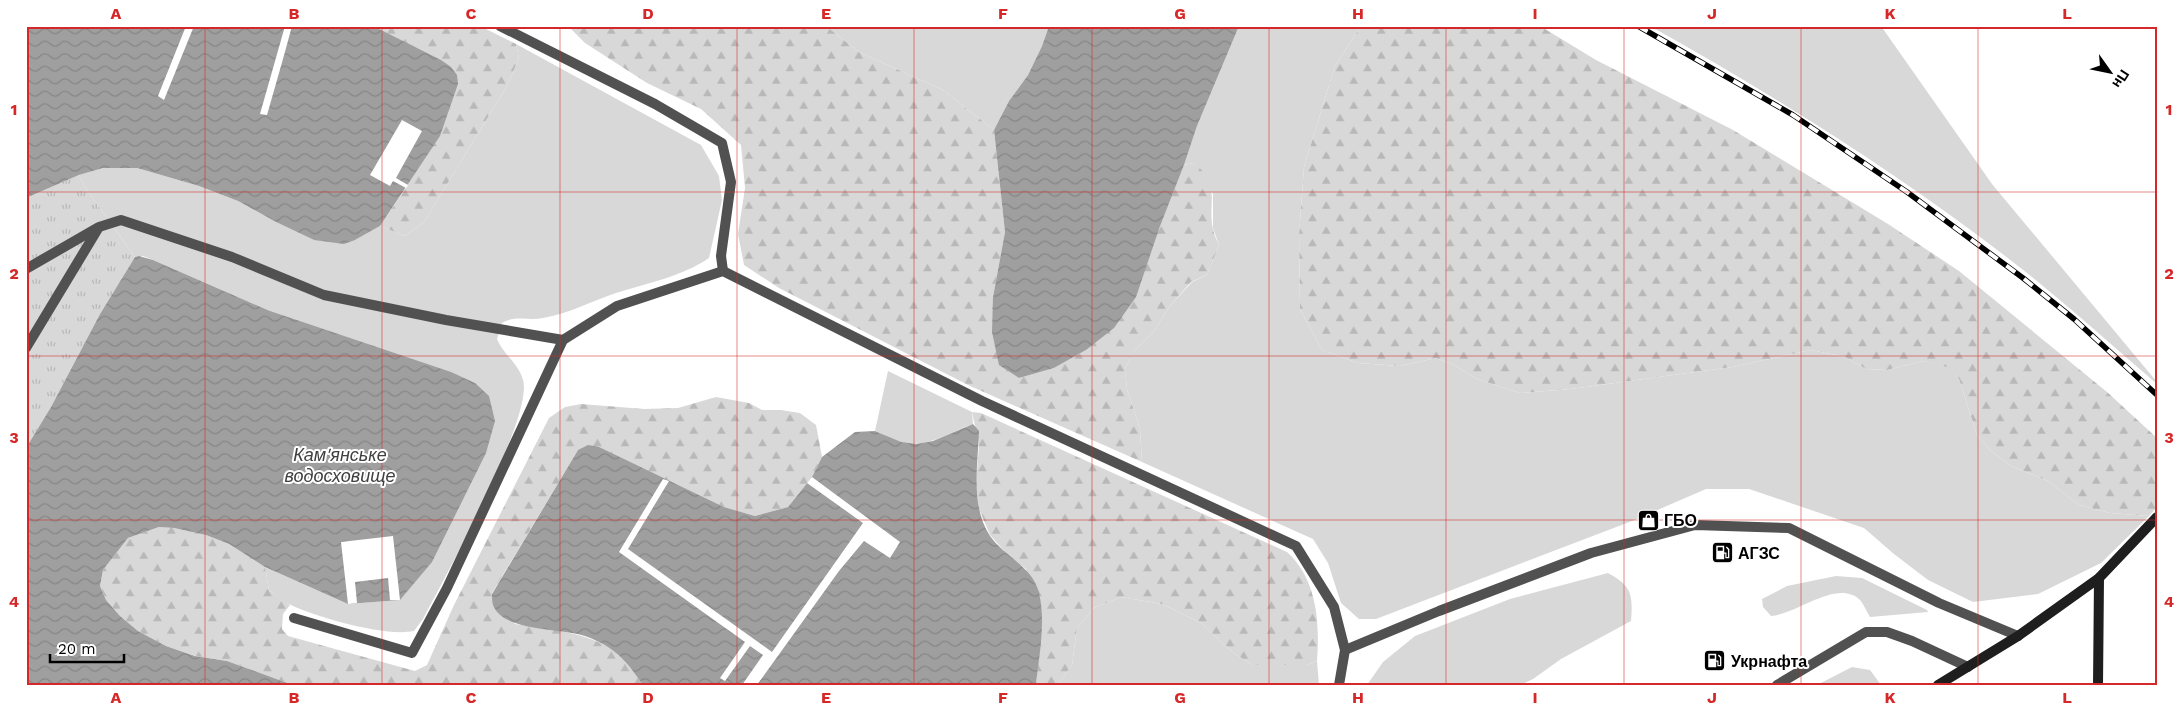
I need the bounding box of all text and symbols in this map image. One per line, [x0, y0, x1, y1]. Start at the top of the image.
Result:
text: A [111, 4, 122, 23]
text: B [289, 4, 300, 23]
text: C [466, 4, 477, 23]
text: D [642, 4, 654, 23]
text: E [821, 4, 831, 23]
text: F [998, 4, 1008, 23]
text: G [1174, 4, 1186, 23]
text: H [1352, 4, 1364, 23]
text: I [1532, 4, 1538, 23]
text: J [1707, 4, 1717, 23]
text: K [1884, 4, 1896, 23]
text: L [2062, 4, 2072, 23]
north arrow [2086, 48, 2136, 98]
text: Пн [2109, 67, 2133, 91]
text: 1 [11, 100, 17, 119]
text: 1 [2166, 100, 2172, 119]
text: 2 [9, 264, 19, 283]
text: 2 [2164, 264, 2174, 283]
text: 3 [9, 428, 19, 447]
text: 3 [2164, 428, 2174, 447]
water label: Кам'янське водосховище [284, 444, 396, 486]
shop icon: ГБО [1636, 508, 1660, 532]
place label: ГБО [1664, 511, 1697, 530]
fuel station icon: АГЗС [1710, 541, 1734, 565]
place label: АГЗС [1738, 544, 1780, 563]
text: 4 [9, 592, 19, 611]
text: 4 [2164, 592, 2174, 611]
scale bar [50, 631, 124, 663]
text: 20 m [58, 640, 96, 658]
fuel station icon: Укрнафта [1703, 649, 1727, 673]
place label: Укрнафта [1731, 652, 1807, 671]
text: A [111, 688, 122, 707]
text: B [289, 688, 300, 707]
text: C [466, 688, 477, 707]
text: D [642, 688, 654, 707]
text: E [821, 688, 831, 707]
text: F [998, 688, 1008, 707]
text: G [1174, 688, 1186, 707]
text: H [1352, 688, 1364, 707]
text: I [1532, 688, 1538, 707]
text: J [1707, 688, 1717, 707]
text: K [1884, 688, 1896, 707]
text: L [2062, 688, 2072, 707]

